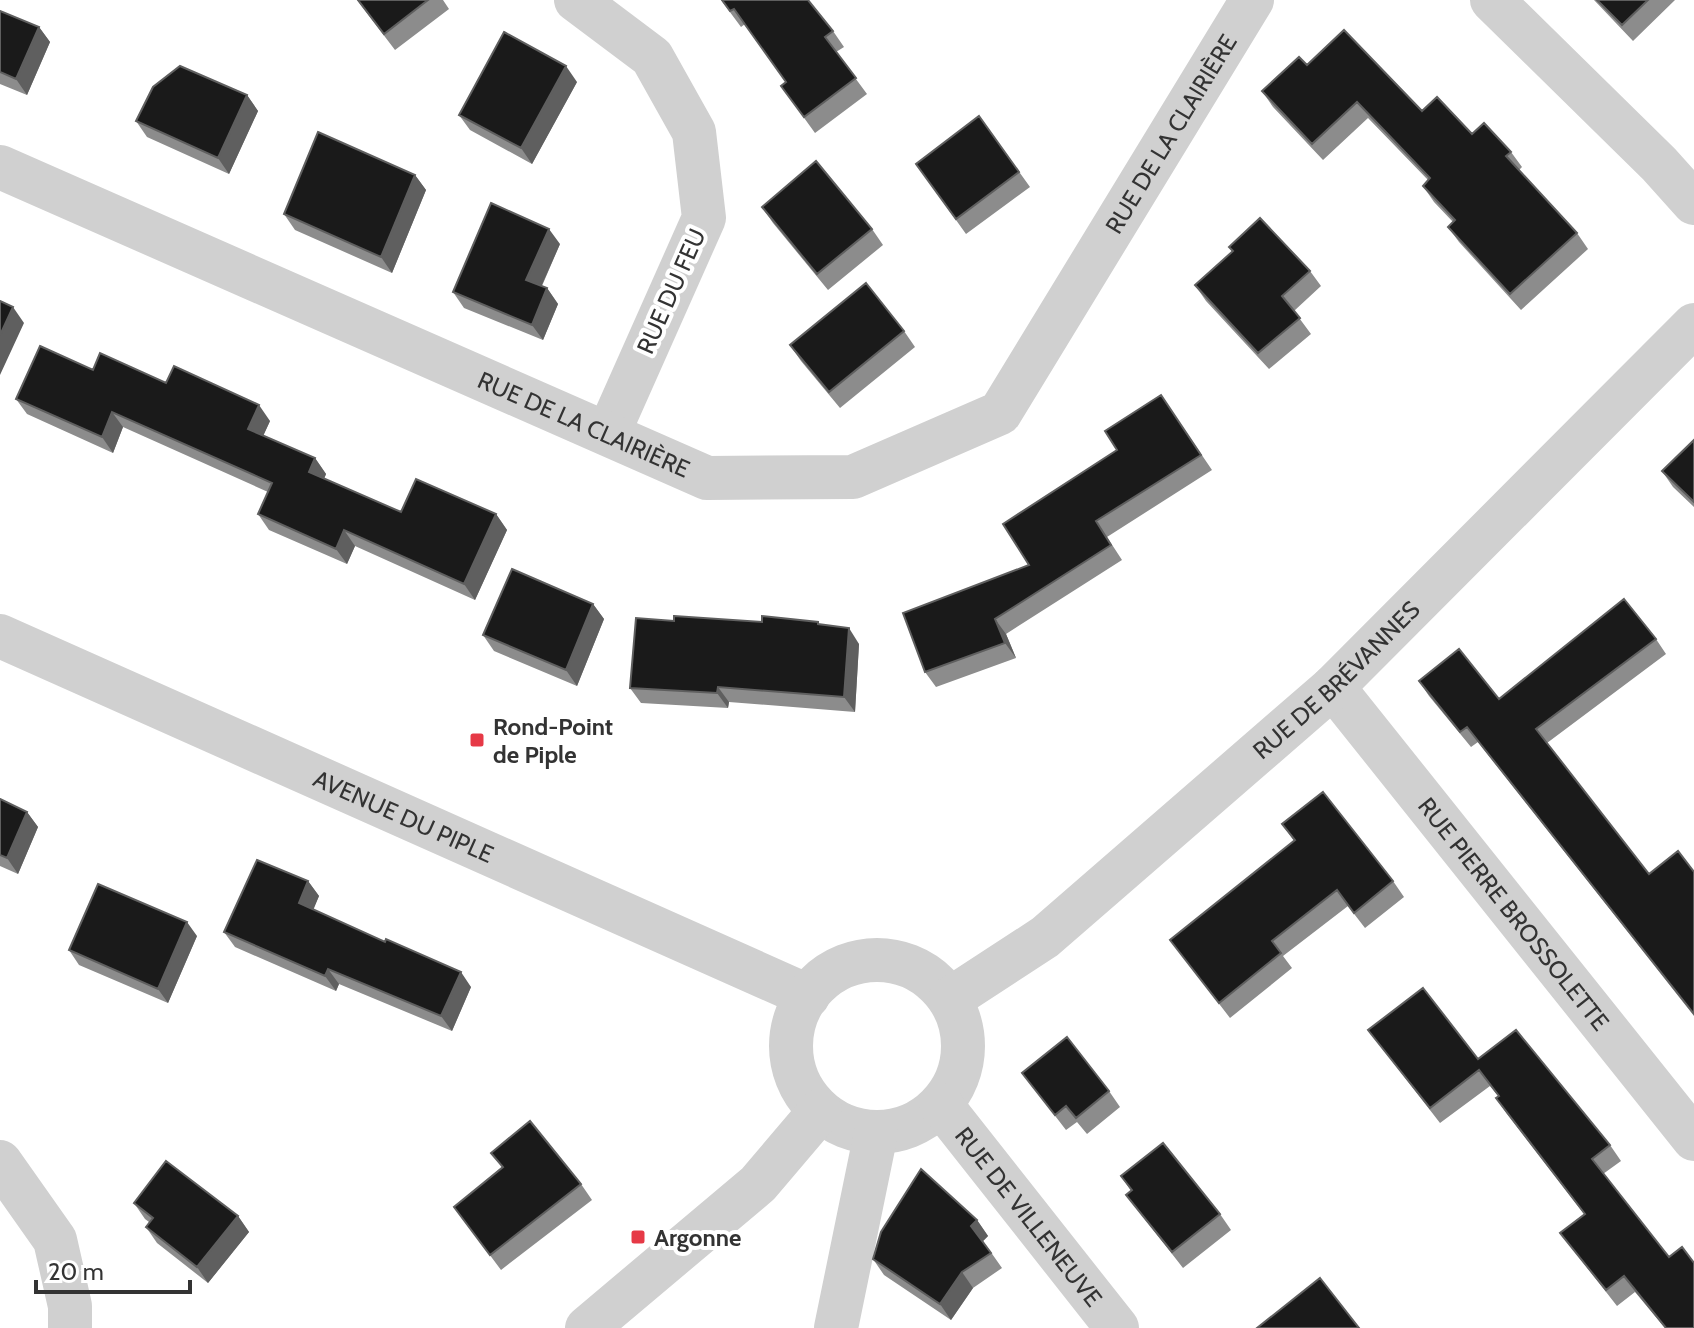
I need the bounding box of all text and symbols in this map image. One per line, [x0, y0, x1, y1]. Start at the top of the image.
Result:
street label: RUE DE LA CLAIRIÈRE [1099, 29, 1242, 239]
street label: RUE DU FEU [631, 224, 711, 358]
street label: RUE DE LA CLAIRIÈRE [474, 365, 694, 483]
street label: RUE DE BRÉVANNES [1247, 594, 1425, 765]
place label: Rond-Point de Piple [493, 712, 613, 769]
marker: Rond-Point de Piple [468, 731, 486, 749]
street label: AVENUE DU PIPLE [309, 763, 498, 869]
street label: RUE PIERRE BROSSOLETTE [1412, 791, 1616, 1036]
street label: RUE DE VILLENEUVE [949, 1121, 1109, 1312]
place label: Argonne [654, 1223, 741, 1252]
marker: Argonne [629, 1228, 647, 1246]
scale bar [36, 1244, 190, 1294]
text: 20 m [48, 1257, 104, 1286]

